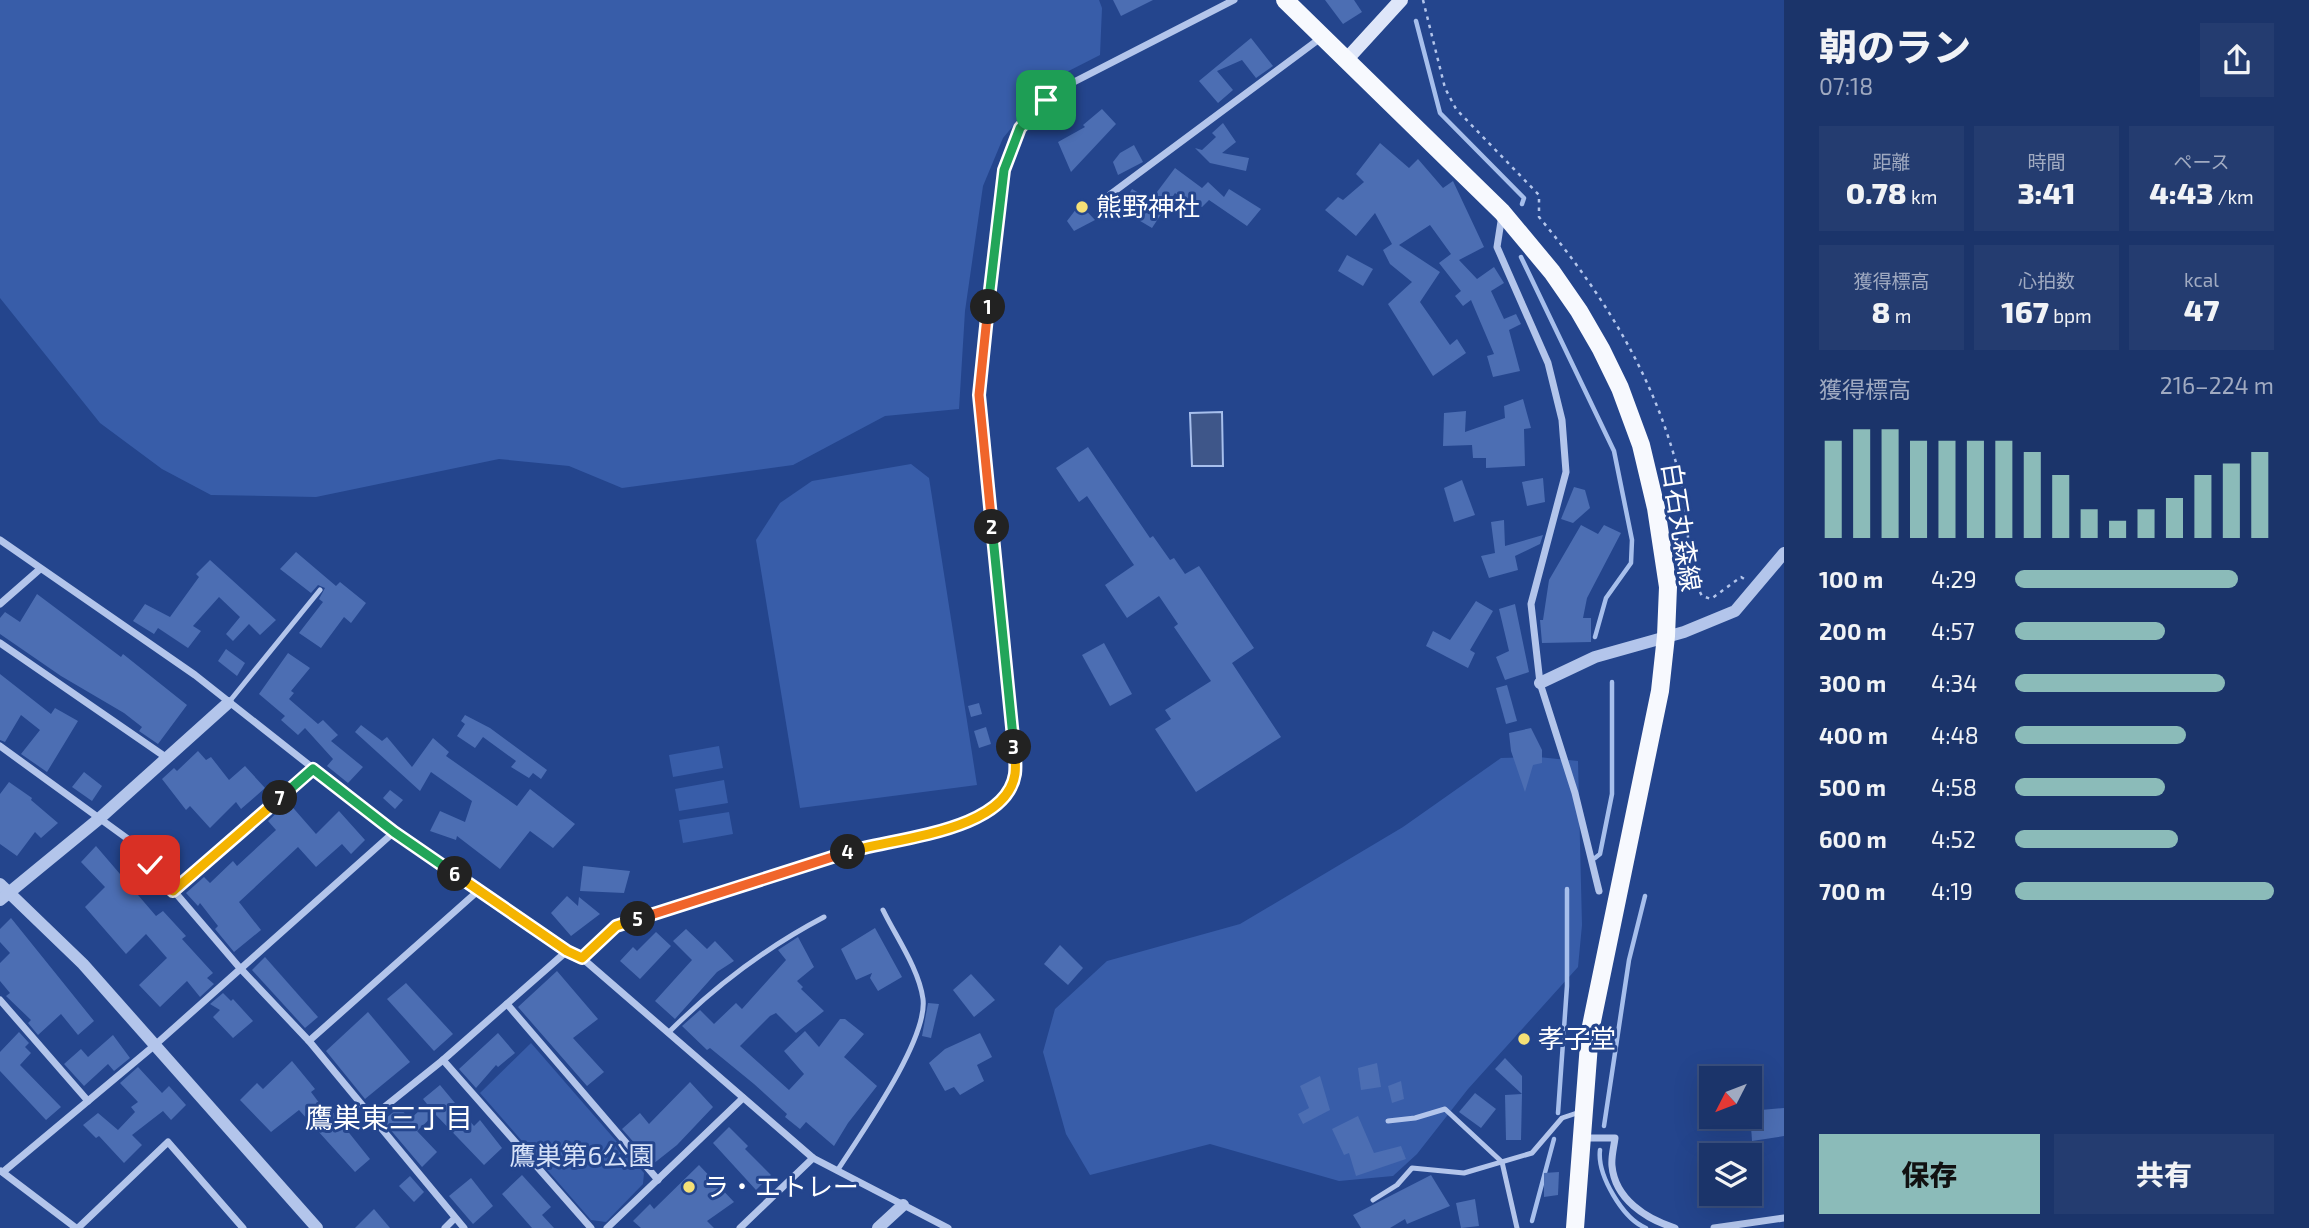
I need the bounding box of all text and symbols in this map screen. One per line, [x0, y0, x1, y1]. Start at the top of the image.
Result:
text: 朝のラン [1819, 23, 1971, 69]
button: share [2200, 23, 2274, 97]
pin [1016, 70, 1076, 130]
text: 07:18 [1819, 72, 1873, 100]
icon: arrive [1027, 81, 1065, 119]
text: 距離 [1872, 150, 1911, 173]
text: 時間 [2027, 150, 2066, 173]
text: ペース [2173, 150, 2230, 173]
text: 0.78 [1846, 174, 1907, 210]
text: 3:41 [2017, 174, 2076, 210]
text: 4:43 [2149, 174, 2213, 210]
text: km [1907, 185, 1937, 208]
text: /km [2213, 185, 2254, 208]
place label: 熊野神社 [1096, 190, 1200, 221]
marker: 熊野神社 [1074, 199, 1090, 215]
text: kcal [2184, 268, 2219, 291]
text: 獲得標高 [1853, 269, 1930, 292]
text: 心拍数 [2018, 269, 2075, 292]
pin: 1 [970, 290, 1006, 324]
text: 47 [2184, 291, 2219, 327]
text: 8 [1872, 293, 1891, 329]
text: 167 [2001, 293, 2049, 329]
text: 1 [983, 295, 992, 318]
text: m [1891, 304, 1911, 327]
text: bpm [2049, 304, 2092, 327]
text: 216–224 m [2160, 371, 2274, 399]
text: 獲得標高 [1819, 375, 1911, 403]
street label: 白石丸森線 [1657, 460, 1708, 593]
pin: 2 [974, 510, 1010, 544]
text: 2 [986, 515, 997, 538]
text: 100 m [1819, 565, 1883, 593]
text: 4:29 [1931, 565, 1977, 593]
text: 200 m [1819, 617, 1887, 645]
text: 4:57 [1931, 617, 1975, 645]
text: 300 m [1819, 669, 1886, 697]
text: 4:34 [1931, 669, 1978, 697]
text: 400 m [1819, 721, 1888, 749]
text: 4:48 [1931, 721, 1979, 749]
pin: 3 [996, 730, 1032, 764]
text: 3 [1008, 735, 1019, 758]
text: 500 m [1819, 773, 1886, 801]
text: 4:58 [1931, 773, 1977, 801]
pin: 7 [262, 780, 298, 816]
text: 7 [274, 786, 285, 809]
text: 600 m [1819, 825, 1887, 853]
text: 4:52 [1931, 825, 1976, 853]
pin: 4 [830, 834, 866, 870]
pin [120, 835, 180, 895]
text: 4 [841, 840, 854, 863]
icon: check [131, 846, 169, 884]
pin: 6 [438, 856, 472, 892]
text: 6 [449, 862, 460, 885]
text: 700 m [1819, 877, 1885, 905]
text: 4:19 [1931, 877, 1973, 905]
pin: 5 [620, 902, 656, 936]
text: 5 [632, 907, 643, 930]
place label: 孝子堂 [1538, 1022, 1616, 1053]
marker: 孝子堂 [1516, 1031, 1532, 1047]
north arrow [1699, 1066, 1762, 1129]
map controls [1699, 1066, 1762, 1206]
district label: 鷹巣東三丁目 [305, 1100, 473, 1134]
button: 保存 [1819, 1134, 2040, 1214]
button: 共有 [2054, 1134, 2274, 1214]
park label: 鷹巣第6公園 [510, 1139, 654, 1170]
button: layers [1699, 1143, 1762, 1206]
place label: ラ・エトレー [703, 1170, 859, 1201]
marker: ラ・エトレー [681, 1179, 697, 1195]

